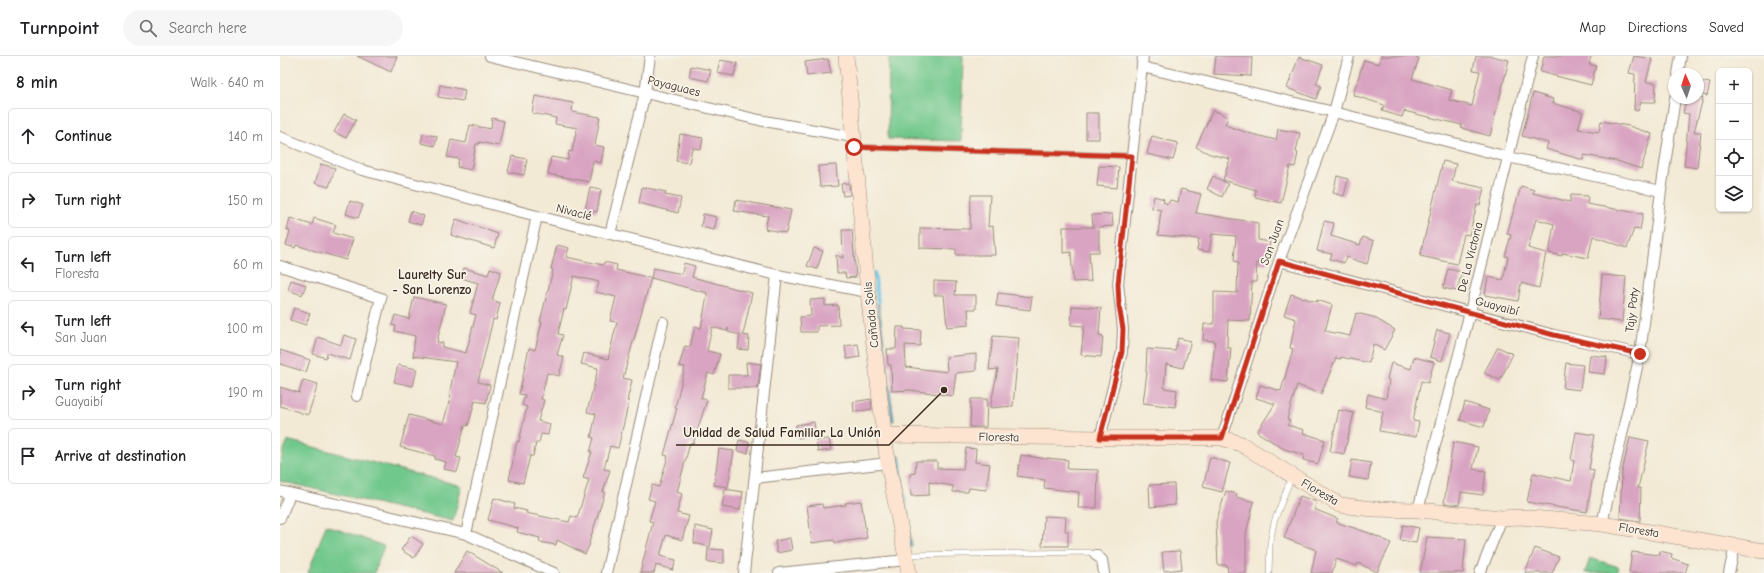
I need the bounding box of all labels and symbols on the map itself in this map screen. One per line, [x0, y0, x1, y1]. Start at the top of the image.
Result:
north arrow [1668, 68, 1704, 104]
street label: Payaguaes [646, 73, 702, 99]
route start [845, 138, 863, 156]
street label: Nivaclé [555, 201, 593, 223]
street label: San Juan [1257, 217, 1287, 267]
street label: De La Victoria [1455, 221, 1485, 293]
district label: Laurelty Sur - San Lorenzo [392, 267, 472, 297]
street label: Cañada Solis [861, 281, 881, 349]
street label: Tajy Poty [1622, 286, 1642, 333]
street label: Guayaibí [1474, 294, 1520, 319]
route end [1631, 345, 1649, 363]
callout: Unidad de Salud Familiar La Unión [676, 420, 889, 445]
text: Unidad de Salud Familiar La Unión [683, 425, 881, 440]
street label: Floresta [979, 430, 1019, 444]
street label: Floresta [1299, 476, 1341, 508]
street label: Floresta [1618, 520, 1660, 540]

